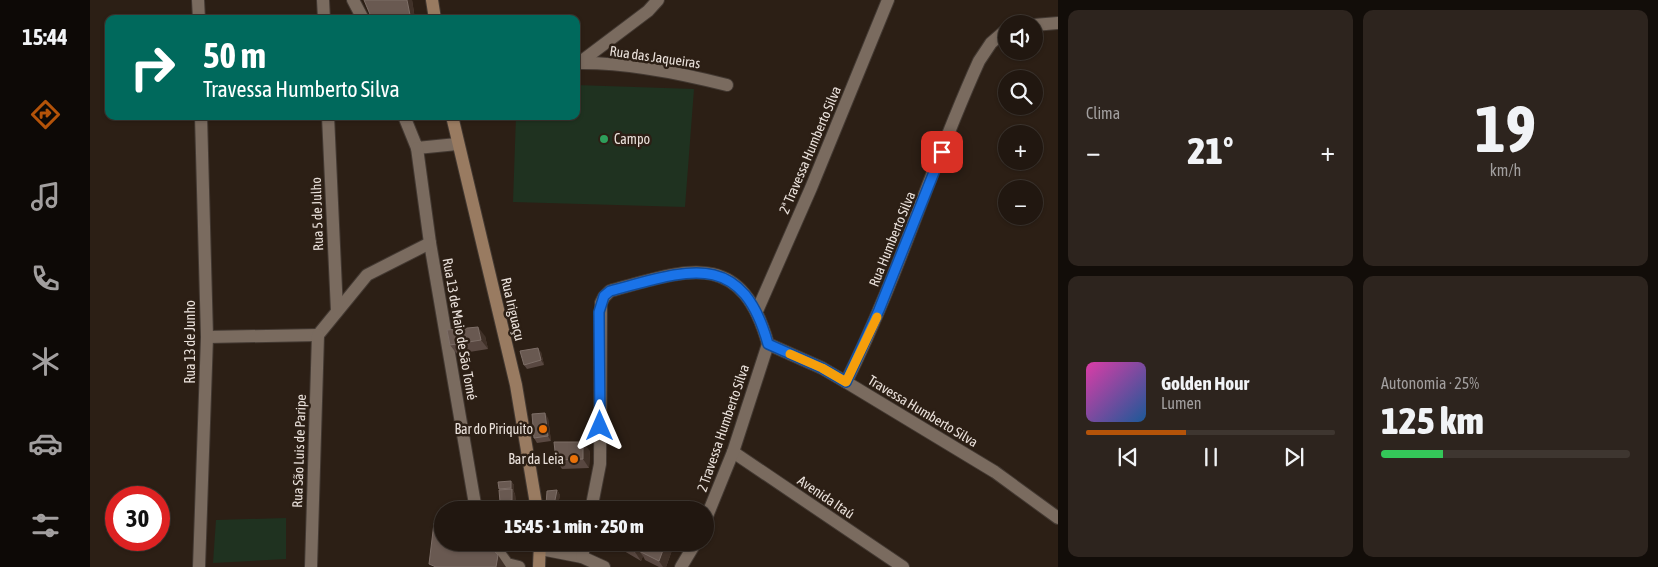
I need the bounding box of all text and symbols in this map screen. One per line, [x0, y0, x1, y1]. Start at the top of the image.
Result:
map controls [998, 15, 1043, 225]
button: sound [998, 15, 1043, 60]
text: 15:44 [22, 24, 68, 50]
icon: right [120, 35, 185, 100]
text: 50 m [203, 35, 266, 75]
street label: Rua das Jaqueiras [609, 43, 701, 71]
button: search [998, 70, 1043, 115]
text: Travessa Humberto Silva [203, 76, 400, 102]
street label: 2ª Travessa Humberto Silva [776, 84, 844, 216]
text: 19 [1475, 91, 1536, 166]
icon: directions [28, 97, 63, 132]
text: Clima [1086, 104, 1120, 122]
button: + [998, 125, 1043, 170]
text: 21° [1187, 129, 1234, 172]
place label: Campo [614, 131, 650, 147]
pin [921, 131, 963, 173]
marker: Campo [598, 133, 610, 145]
text: − [1086, 135, 1101, 167]
text: + [1320, 135, 1335, 167]
icon: arrive [928, 138, 956, 166]
text: km/h [1490, 161, 1521, 179]
street label: Rua 5 de Julho [308, 177, 326, 251]
icon: music [28, 179, 63, 214]
button: − [998, 180, 1043, 225]
street label: Rua Humberto Silva [866, 189, 918, 289]
street label: Rua 13 de Maio de São Tomé [440, 257, 480, 401]
icon: phone [28, 261, 63, 296]
street label: Rua Iriguaçu [498, 276, 528, 342]
street label: Rua 13 de Junho [182, 300, 198, 384]
icon: climate [28, 344, 63, 379]
street label: 2 Travessa Humberto Silva [694, 362, 752, 494]
street label: Travessa Humberto Silva [865, 372, 981, 450]
text: Golden Hour [1161, 372, 1249, 394]
text: Autonomia · 25% [1381, 374, 1479, 392]
street label: Rua São Luis de Paripe [289, 394, 309, 508]
text: Lumen [1161, 394, 1201, 412]
position arrow [573, 399, 625, 451]
text: 125 km [1381, 399, 1484, 442]
place label: Bar do Piriquito [454, 421, 533, 437]
marker: Bar do Piriquito [537, 423, 549, 435]
icon: car [28, 426, 63, 461]
icon: previous [1114, 443, 1142, 471]
icon: pause [1197, 443, 1225, 471]
icon: next [1280, 443, 1308, 471]
place label: Bar da Leia [508, 451, 564, 467]
marker: Bar da Leia [568, 453, 580, 465]
street label: Avenida Itaú [795, 472, 857, 522]
speed limit sign: 30 [105, 486, 170, 551]
icon: filters [28, 508, 63, 543]
text: 15:45 · 1 min · 250 m [504, 515, 644, 537]

